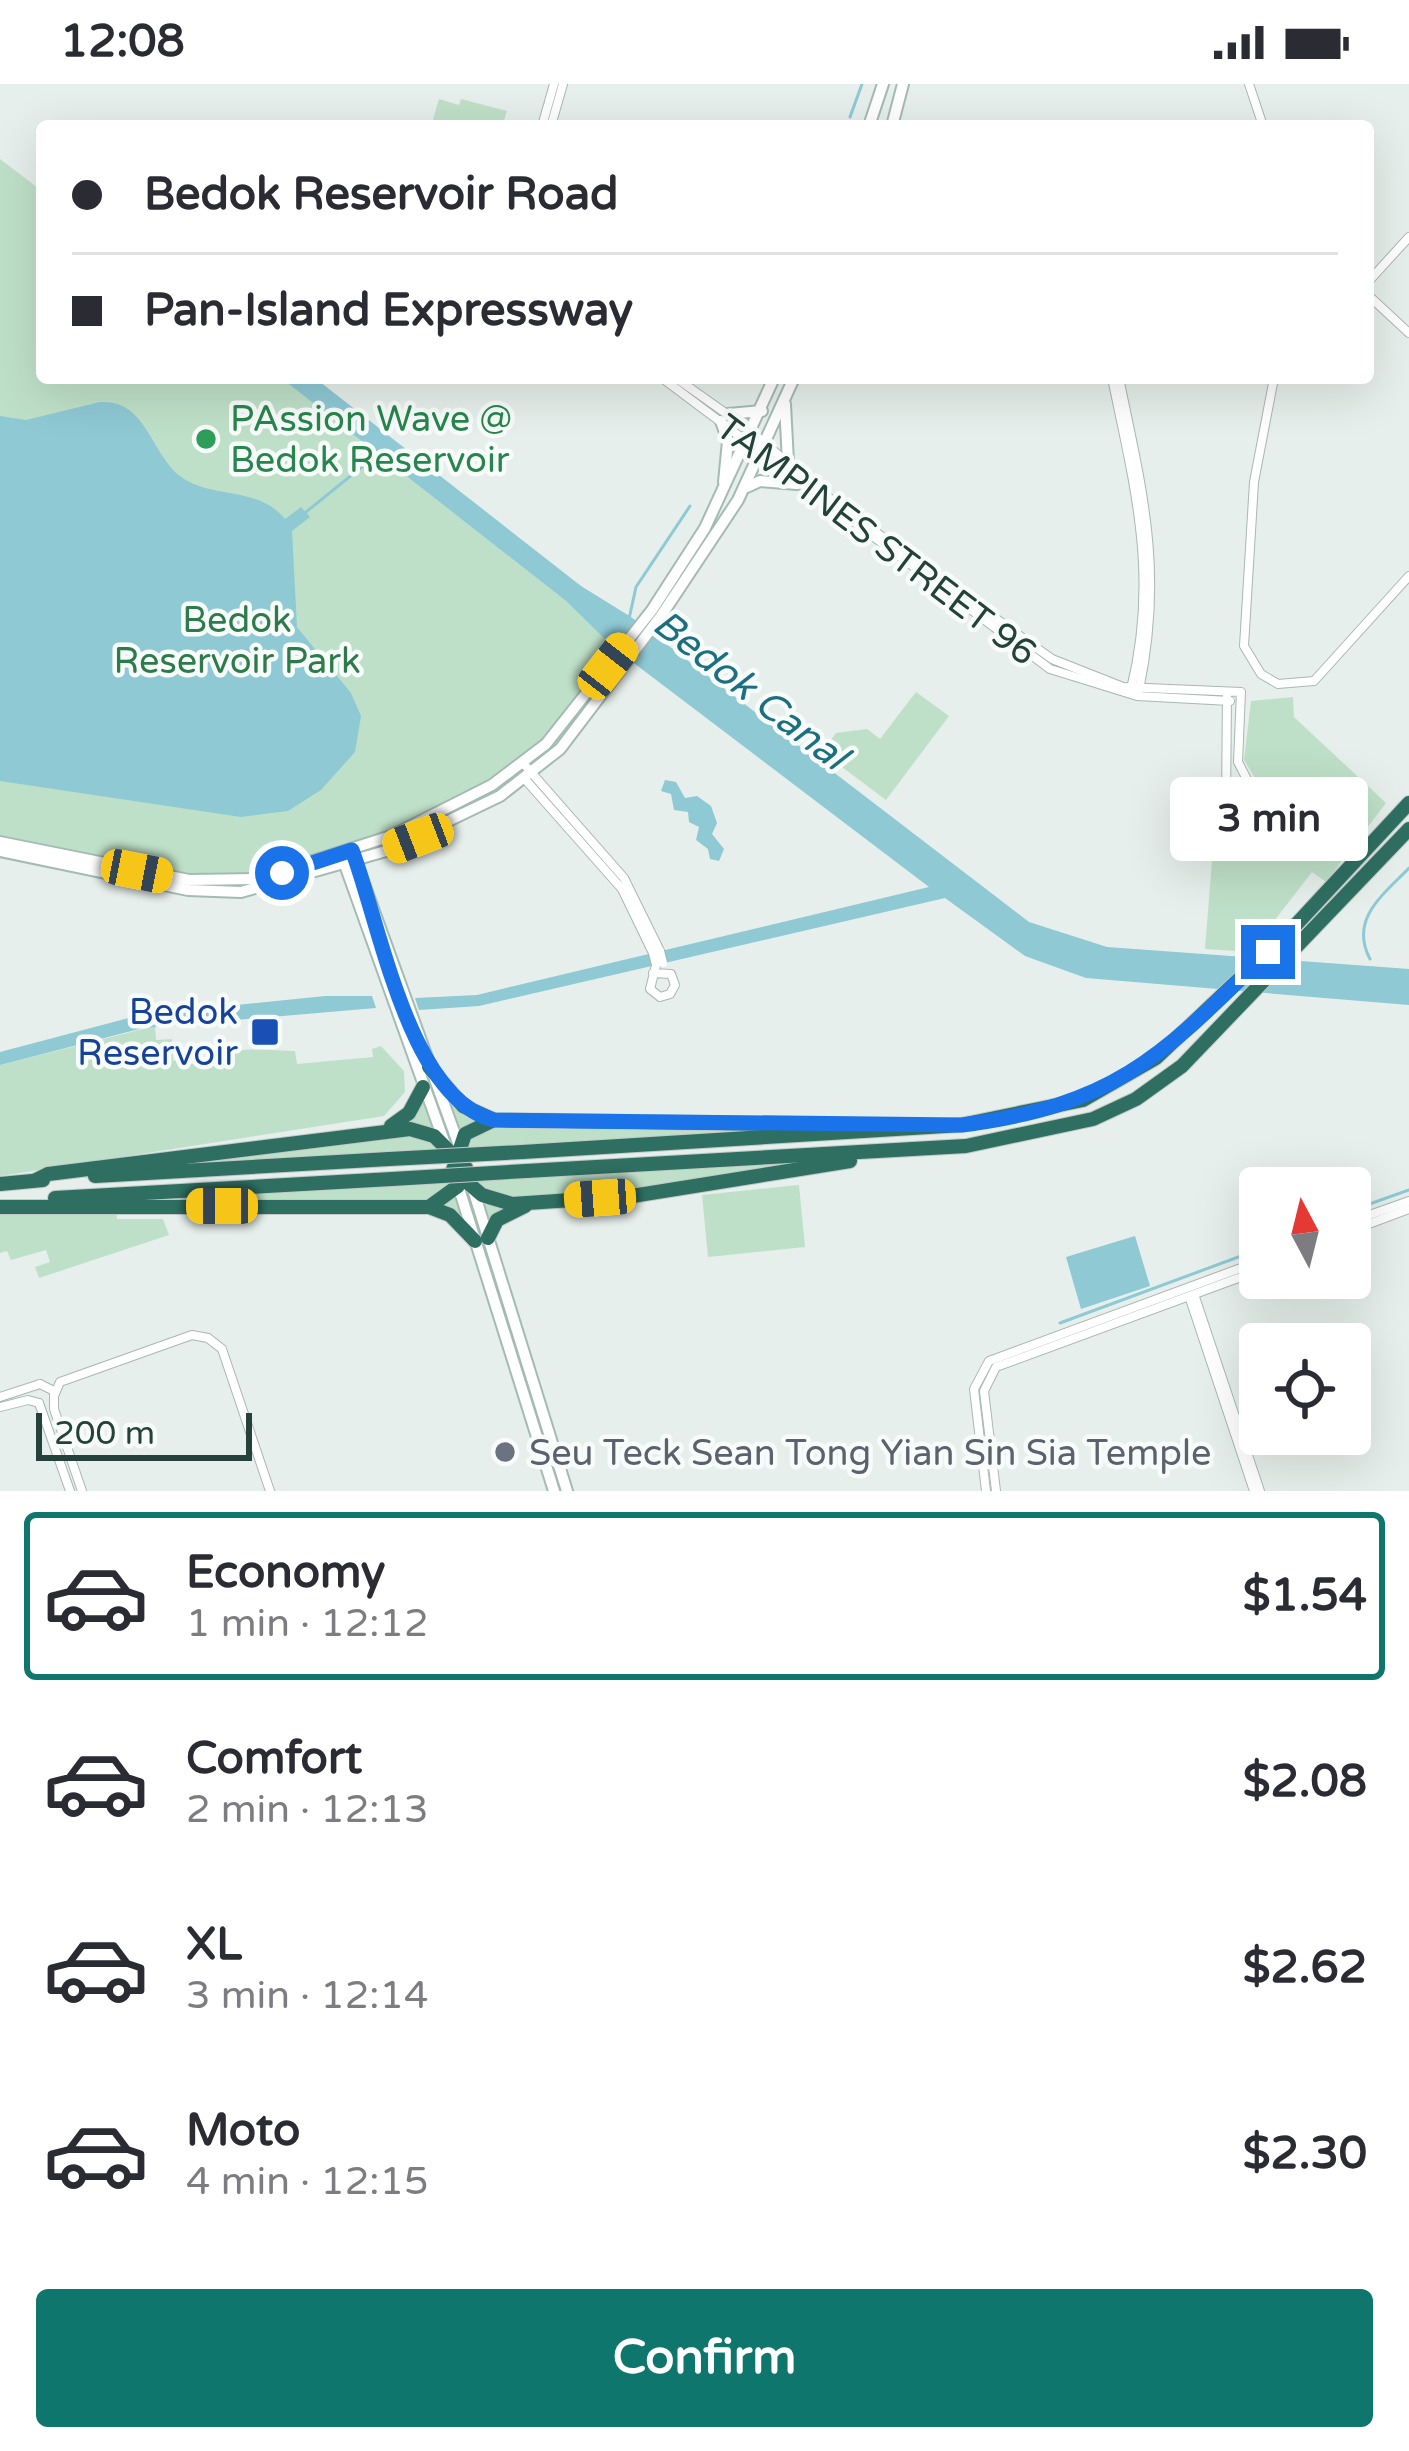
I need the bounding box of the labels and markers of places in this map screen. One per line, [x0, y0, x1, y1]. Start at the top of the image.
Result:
place label: PAssion Wave @ Bedok Reservoir [230, 398, 512, 482]
marker: PAssion Wave @ Bedok Reservoir [193, 426, 219, 452]
place label: Bedok Reservoir [77, 991, 238, 1075]
marker: Bedok Reservoir [249, 1016, 281, 1048]
place label: Seu Teck Sean Tong Yian Sin Sia Temple [529, 1432, 1211, 1475]
marker: Seu Teck Sean Tong Yian Sin Sia Temple [492, 1439, 518, 1465]

